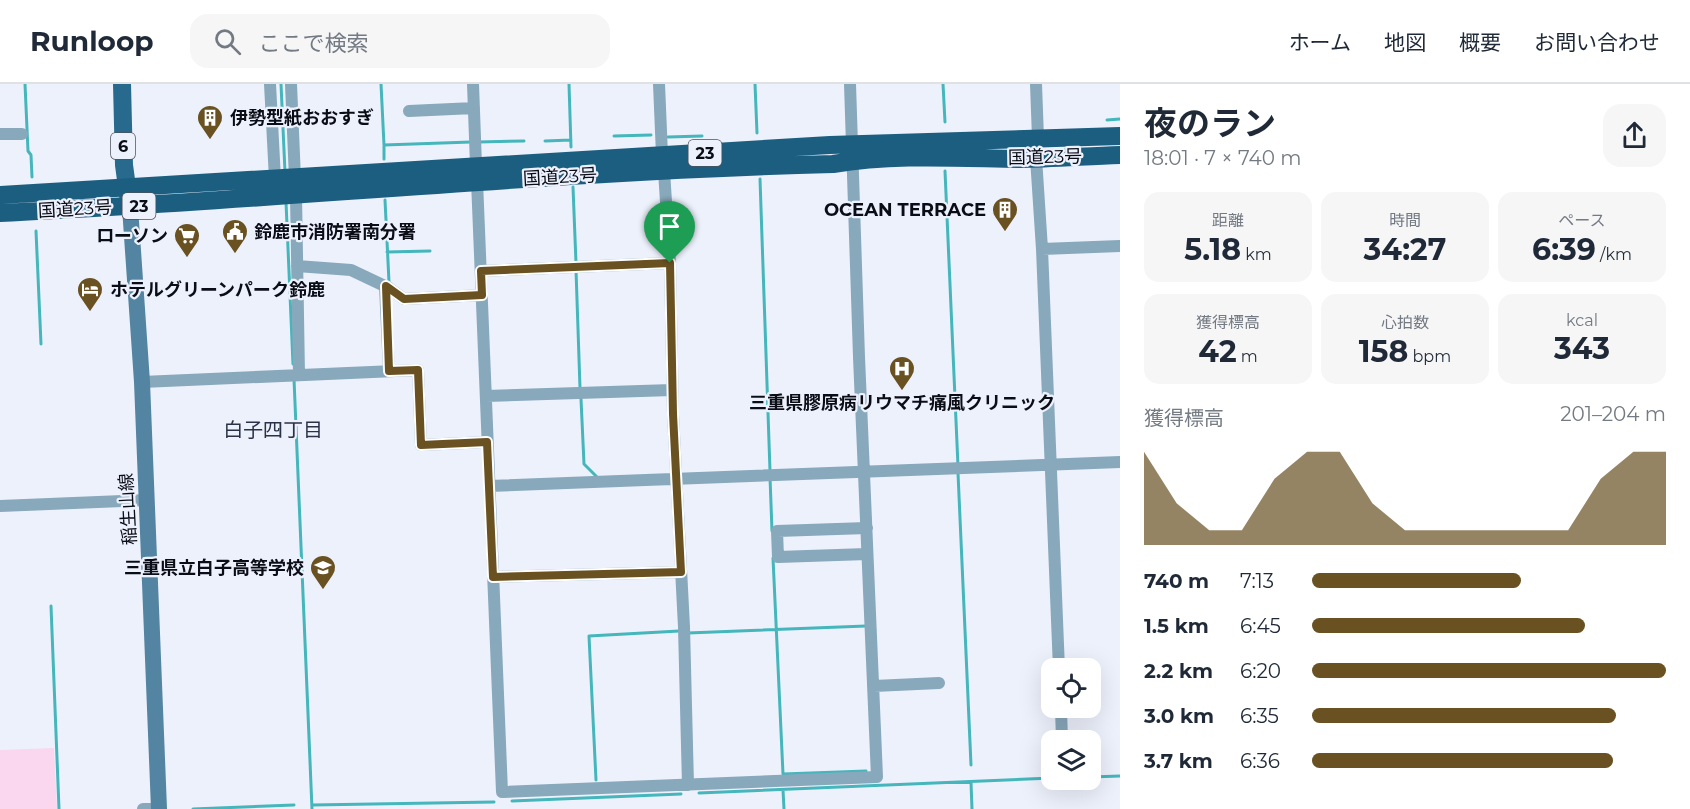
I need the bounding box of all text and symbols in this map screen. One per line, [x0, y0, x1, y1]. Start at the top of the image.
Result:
search box [190, 14, 610, 68]
text: Runloop [30, 24, 154, 58]
icon: search [211, 25, 244, 58]
text: ここで検索 [259, 30, 369, 57]
text: ホーム [1289, 30, 1351, 55]
text: 地図 [1384, 30, 1426, 55]
text: 概要 [1459, 30, 1501, 55]
text: お問い合わせ [1534, 30, 1660, 55]
building icon: 伊勢型紙おおすぎ [195, 103, 225, 141]
text: 夜のラン [1144, 103, 1276, 143]
button: share [1603, 104, 1666, 167]
place label: 伊勢型紙おおすぎ [230, 107, 374, 129]
road number: 6 [111, 133, 135, 159]
road number: 23 [688, 140, 722, 166]
street label: 国道23号 [1008, 145, 1082, 169]
text: 18:01 · 7 × 740 m [1144, 146, 1301, 170]
street label: 国道23号 [522, 164, 598, 190]
road number: 23 [122, 193, 156, 219]
building icon: OCEAN TERRACE [990, 195, 1020, 233]
street label: 国道23号 [37, 196, 113, 222]
place label: OCEAN TERRACE [824, 199, 986, 221]
pin [644, 201, 695, 263]
icon: arrive [653, 210, 686, 243]
text: 距離 [1212, 211, 1244, 230]
text: 時間 [1389, 211, 1421, 230]
text: ペース [1558, 211, 1606, 230]
public building icon: 鈴鹿市消防署南分署 [220, 217, 250, 255]
supermarket icon: ローソン [172, 221, 202, 259]
place label: 鈴鹿市消防署南分署 [254, 221, 416, 243]
place label: ローソン [96, 225, 168, 247]
text: 5.18 [1184, 231, 1241, 268]
text: 34:27 [1364, 231, 1446, 268]
text: 6:39 [1532, 231, 1596, 268]
text: km [1241, 245, 1272, 264]
text: /km [1596, 245, 1632, 264]
hotel icon: ホテルグリーンパーク鈴鹿 [75, 275, 105, 313]
place label: ホテルグリーンパーク鈴鹿 [110, 279, 325, 301]
text: kcal [1566, 311, 1598, 330]
text: 獲得標高 [1196, 313, 1260, 332]
text: 心拍数 [1381, 313, 1429, 332]
text: 343 [1554, 330, 1610, 367]
text: 42 [1198, 333, 1237, 370]
text: 158 [1359, 333, 1408, 370]
text: m [1237, 347, 1258, 366]
text: bpm [1408, 347, 1451, 366]
hospital icon: 三重県膠原病リウマチ痛風クリニック [887, 354, 917, 392]
place label: 三重県膠原病リウマチ痛風クリニック [749, 392, 1055, 414]
text: 201–204 m [1560, 402, 1666, 426]
text: 獲得標高 [1144, 406, 1224, 430]
district label: 白子四丁目 [223, 418, 323, 442]
street label: 稲生山線 [115, 472, 141, 546]
school or university icon: 三重県立白子高等学校 [308, 553, 338, 591]
place label: 三重県立白子高等学校 [124, 557, 304, 579]
text: 740 m [1144, 569, 1209, 593]
text: 7:13 [1240, 569, 1274, 593]
text: 1.5 km [1144, 614, 1209, 638]
text: 6:45 [1240, 614, 1281, 638]
map controls [1041, 658, 1101, 790]
button: locate [1041, 658, 1101, 718]
text: 2.2 km [1144, 659, 1213, 683]
text: 6:20 [1240, 659, 1281, 683]
text: 3.0 km [1144, 704, 1214, 728]
text: 6:35 [1240, 704, 1279, 728]
button: layers [1041, 730, 1101, 790]
text: 3.7 km [1144, 749, 1213, 773]
text: 6:36 [1240, 749, 1280, 773]

